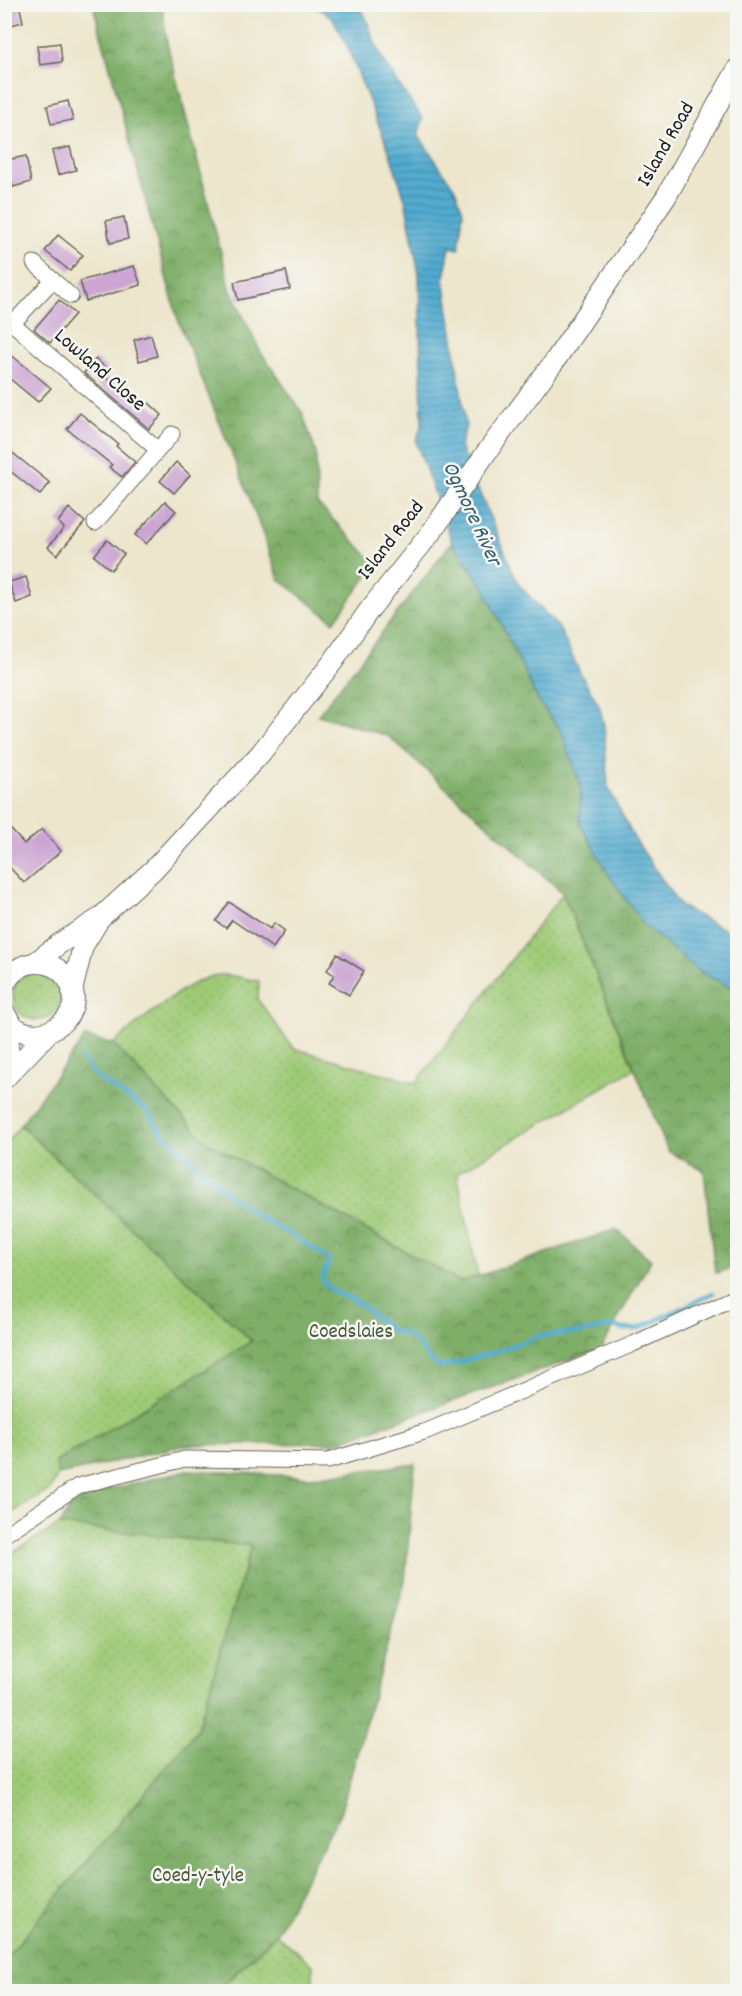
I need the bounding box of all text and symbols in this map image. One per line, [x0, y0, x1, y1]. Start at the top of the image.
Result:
street label: Island Road [631, 97, 703, 193]
street label: Lowland Close [46, 322, 152, 420]
water label: Ogmore River [433, 457, 510, 574]
street label: Island Road [351, 495, 433, 587]
park label: Coedslaies [309, 1318, 393, 1348]
park label: Coed-y-tyle [152, 1862, 244, 1892]

